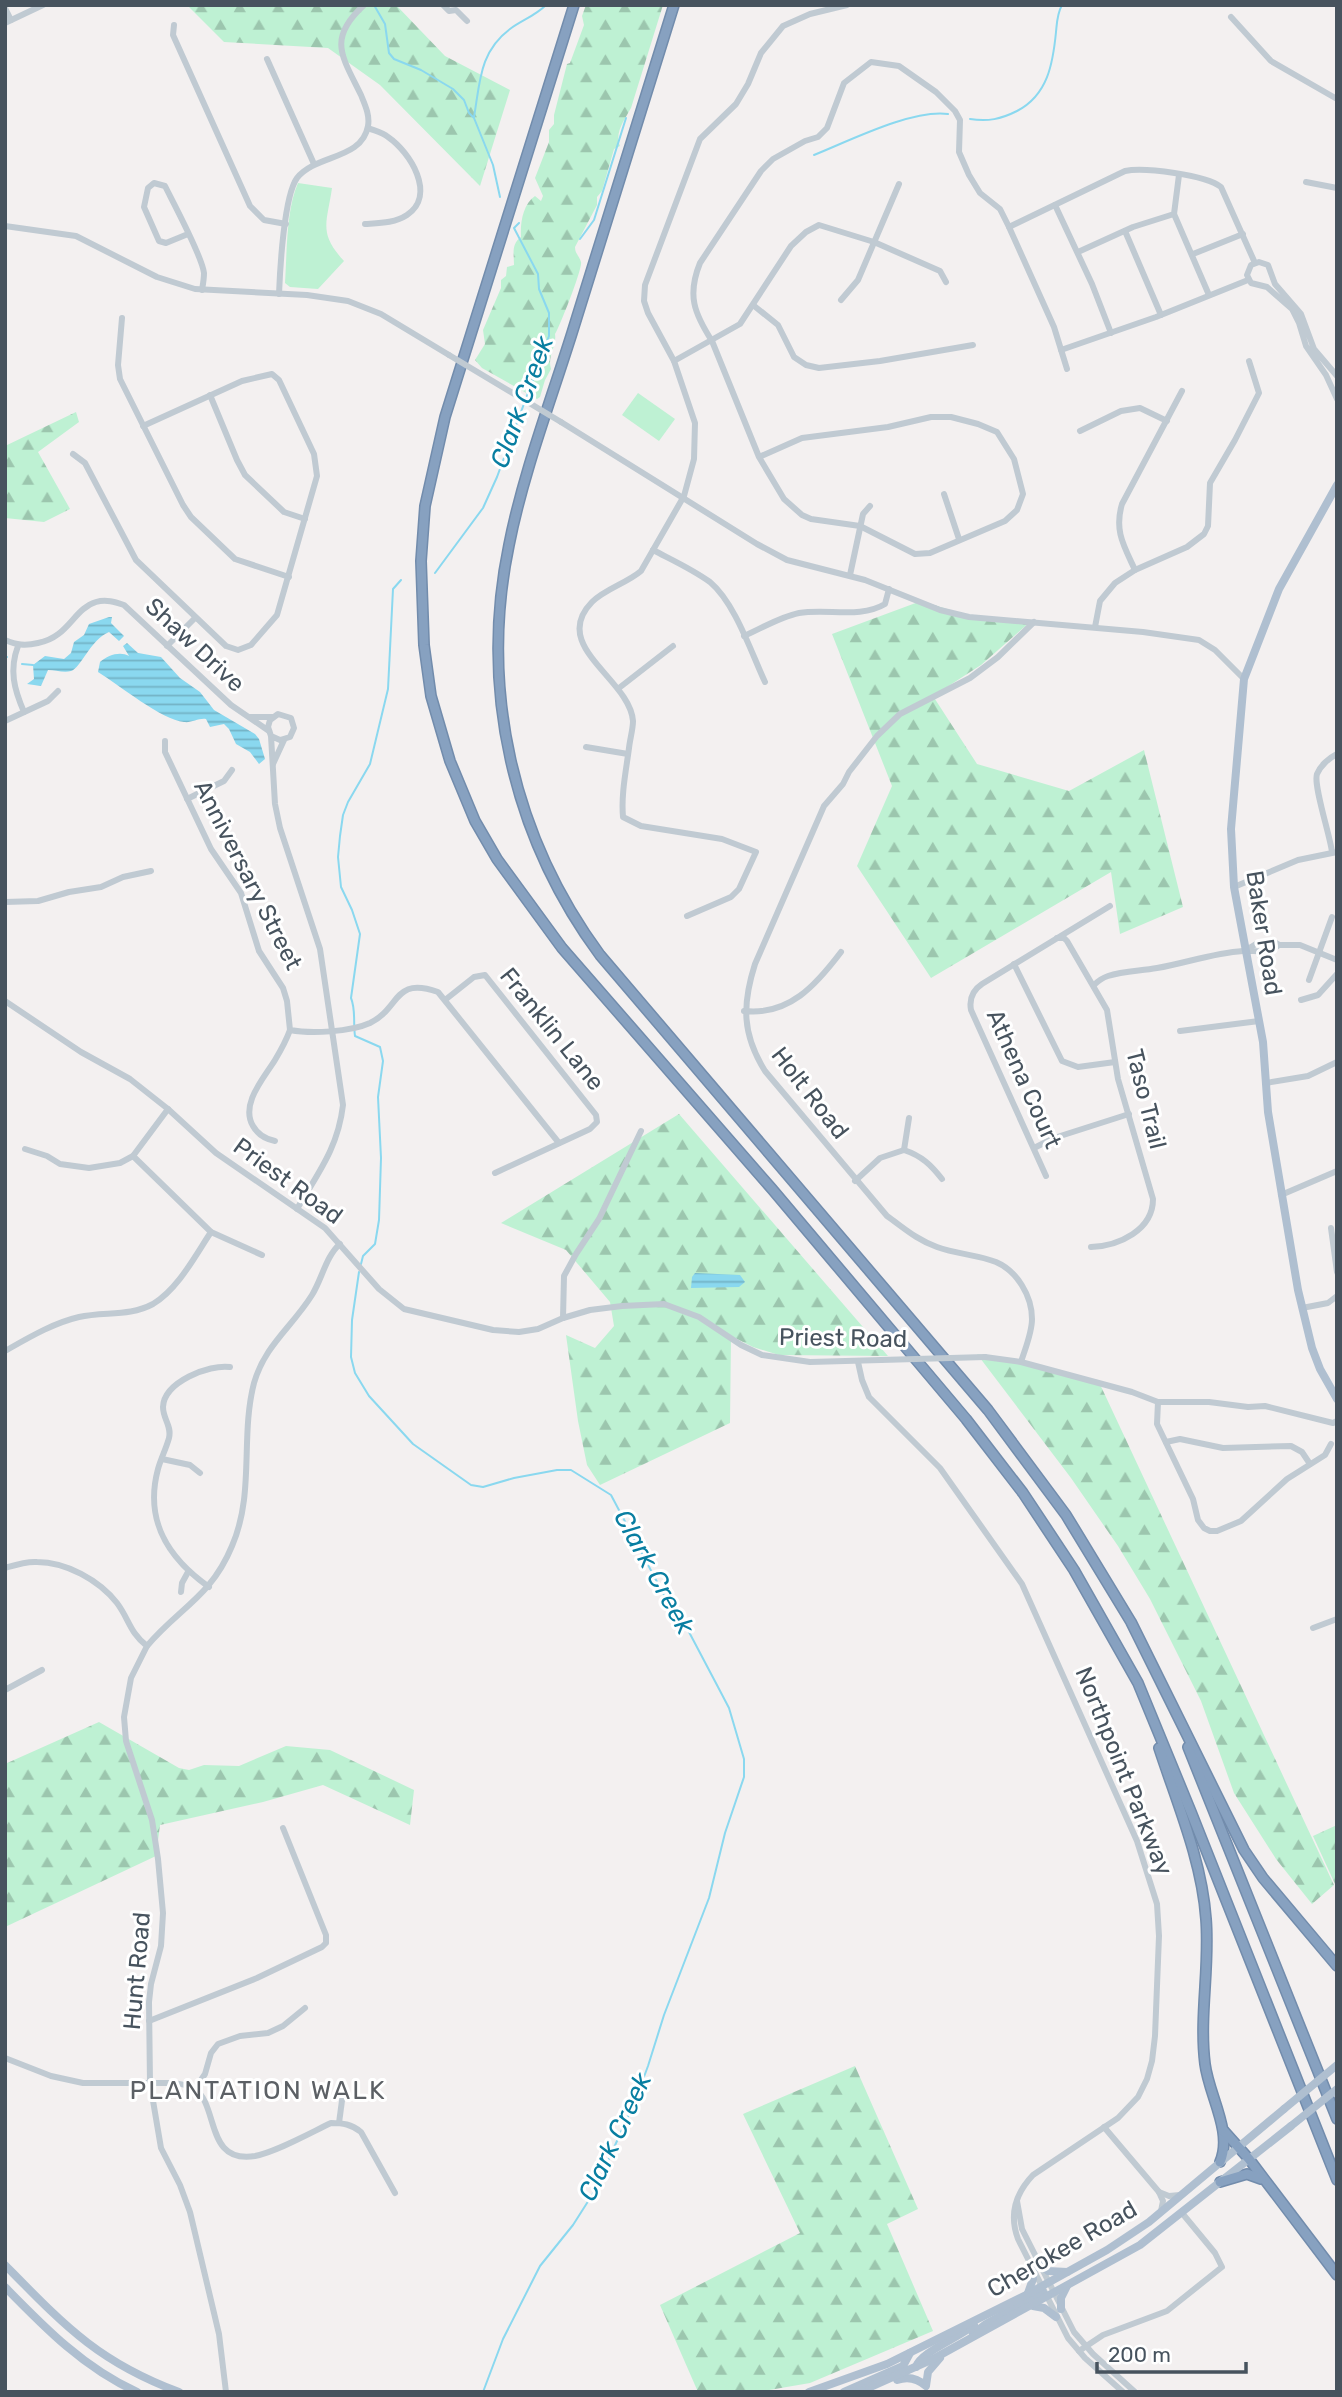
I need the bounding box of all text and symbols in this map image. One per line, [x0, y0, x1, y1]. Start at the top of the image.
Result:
water label: Clark Creek [484, 331, 560, 472]
street label: Shaw Drive [140, 592, 250, 698]
street label: Anniversary Street [188, 776, 308, 974]
street label: Baker Road [1240, 869, 1288, 997]
street label: Franklin Lane [494, 962, 610, 1096]
street label: Athena Court [981, 1005, 1067, 1153]
street label: Holt Road [765, 1041, 855, 1145]
street label: Taso Trail [1120, 1046, 1172, 1152]
street label: Priest Road [228, 1132, 348, 1230]
street label: Priest Road [779, 1323, 907, 1353]
water label: Clark Creek [607, 1504, 701, 1640]
street label: Northpoint Parkway [1069, 1663, 1179, 1879]
street label: Hunt Road [118, 1911, 156, 2031]
water label: Clark Creek [572, 2067, 658, 2206]
district label: PLANTATION WALK [129, 2075, 387, 2106]
street label: Cherokee Road [982, 2195, 1142, 2303]
scale bar [1097, 2330, 1246, 2374]
text: 200 m [1108, 2342, 1171, 2367]

